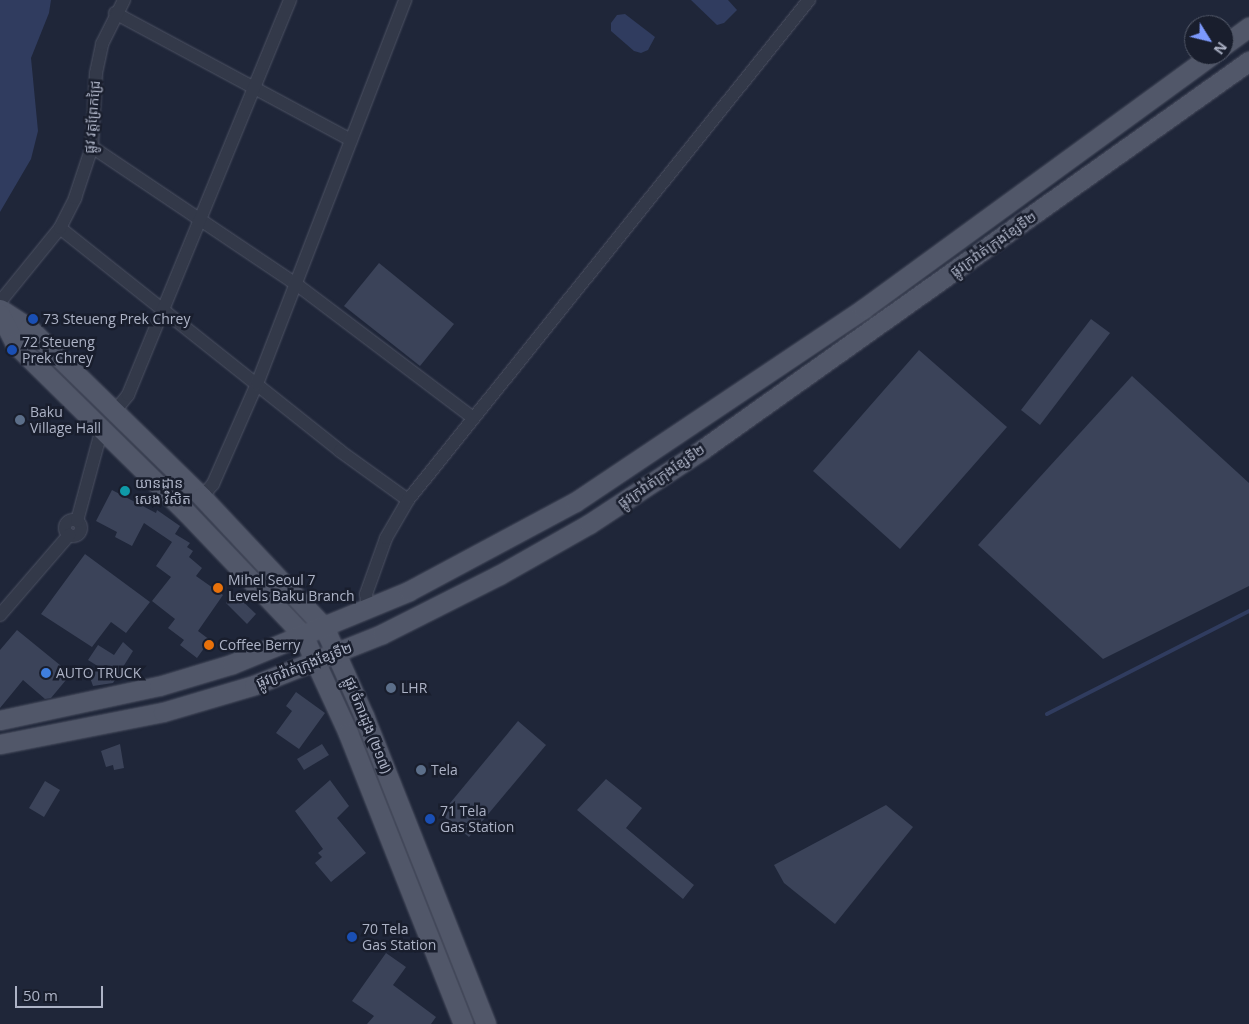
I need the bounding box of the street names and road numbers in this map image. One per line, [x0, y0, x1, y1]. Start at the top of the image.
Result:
street label: ផ្លូវ វត្តព្រែកជ្រៃ [80, 80, 104, 154]
street label: ផ្លូវក្រវ៉ាត់ក្រុងខ្សែទី២ [947, 208, 1039, 280]
street label: ផ្លូវក្រវ៉ាត់ក្រុងខ្សែទី២ [614, 441, 708, 511]
street label: ផ្លូវក្រវ៉ាត់ក្រុងខ្សែទី២ [253, 639, 355, 691]
street label: ផ្លូវ ចំការដូង (២១៧) [341, 674, 395, 776]

